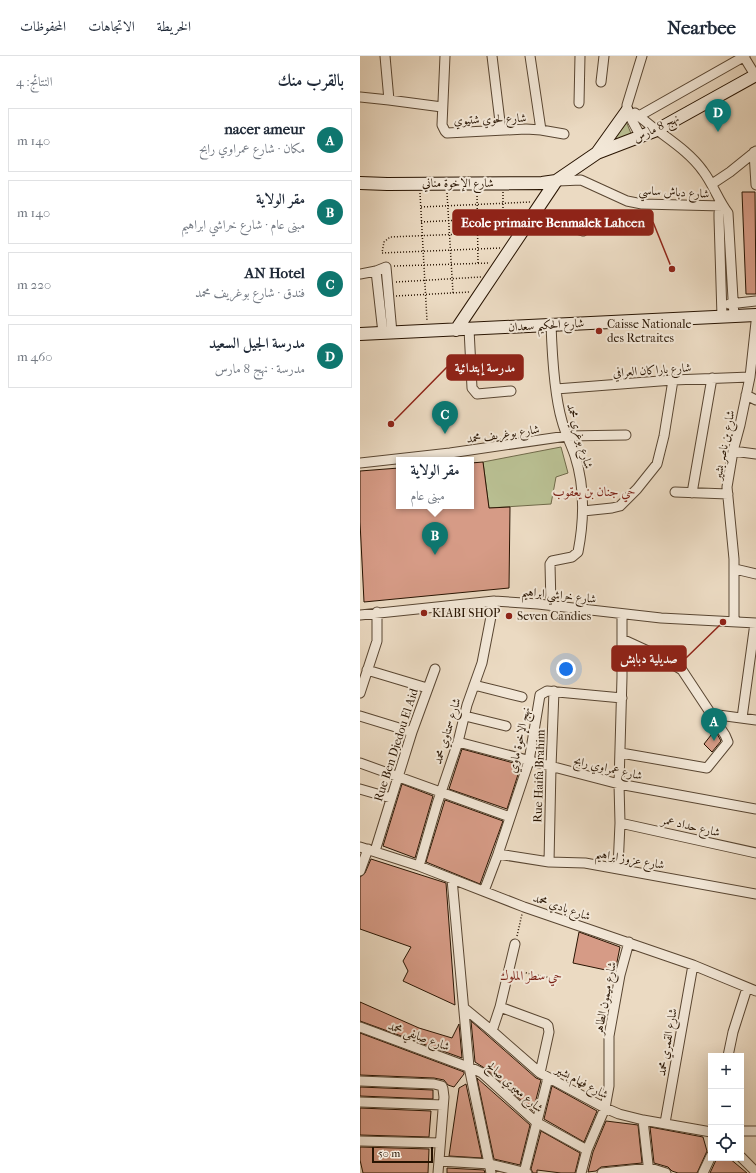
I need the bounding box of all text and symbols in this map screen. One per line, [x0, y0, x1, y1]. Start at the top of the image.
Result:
text: Nearbee [667, 17, 736, 39]
text: المحفوظات [20, 18, 66, 35]
text: الاتجاهات [88, 18, 135, 35]
text: الخريطة [157, 18, 191, 35]
text: بالقرب منك [278, 70, 344, 90]
text: النتائج: 4 [16, 74, 52, 89]
pin: D [705, 99, 731, 132]
street label: شارع لحوي شتيوي [453, 111, 527, 131]
street label: نهج 8 مارس [631, 111, 683, 149]
text: nacer ameur [224, 120, 305, 138]
text: 140 m [17, 133, 50, 148]
text: A [326, 133, 334, 148]
text: مكان · شارع عمراوي رابح [199, 141, 305, 156]
street label: شارع الإخوة مناني [422, 176, 494, 194]
street label: شارع دباش ساسي [638, 183, 710, 205]
text: مقر الولاية [256, 190, 305, 208]
text: 140 m [17, 205, 50, 220]
text: B [326, 205, 334, 220]
callout: Ecole primaire Benmalek Lahcen [453, 210, 653, 235]
text: Ecole primaire Benmalek Lahcen [461, 215, 645, 231]
text: مبنى عام · شارع خراشي ابراهيم [181, 217, 305, 232]
text: AN Hotel [245, 264, 305, 282]
text: 220 m [17, 277, 51, 292]
text: C [326, 277, 334, 292]
text: فندق · شارع بوغريف محمد [195, 285, 305, 300]
street label: شارع الحكيم سعدان [508, 316, 585, 339]
place label: Caisse Nationale des Retraites [607, 317, 691, 345]
marker: Caisse Nationale des Retraites [594, 326, 604, 336]
text: مدرسة الجيل السعيد [209, 334, 305, 352]
text: 460 m [17, 349, 53, 364]
text: D [325, 349, 335, 364]
callout: مدرسة إبتدائية [447, 355, 523, 380]
text: مدرسة إبتدائية [455, 360, 515, 376]
street label: شارع باراكان العرافي [612, 360, 692, 384]
text: مدرسة · نهج 8 مارس [215, 361, 305, 376]
pin: C [432, 401, 458, 434]
street label: شارع بوغري محمد [560, 402, 596, 472]
street label: شارع بن ناصر بشير [710, 409, 742, 484]
street label: شارع بوغريف محمد [466, 422, 541, 450]
popup [396, 457, 474, 509]
text: مقر الولاية [410, 461, 460, 479]
district label: حي جنان بن يعقوب [552, 484, 636, 503]
text: مبنى عام [410, 488, 445, 503]
pin: B [422, 522, 448, 555]
street label: شارع خراشي ابراهيم [520, 584, 597, 611]
place label: KIABI SHOP [432, 606, 500, 620]
marker: KIABI SHOP [419, 608, 429, 618]
place label: Seven Candies [517, 609, 592, 623]
marker: Seven Candies [504, 611, 514, 621]
callout: صديلية دبابش [612, 646, 686, 671]
text: صديلية دبابش [620, 651, 678, 667]
your location [556, 659, 576, 679]
street label: Rue Ben Djedou El Aid [371, 686, 421, 803]
street label: شارع سمتاوي محمد [430, 696, 468, 767]
street label: نهج الإخوة ماوي [505, 706, 537, 775]
pin: A [701, 708, 727, 741]
street label: Rue Haifa Brahim [530, 729, 548, 823]
street label: شارع عمراوي رابح [571, 753, 644, 787]
street label: شارع حداد عمر [658, 812, 722, 843]
street label: شارع عزوز ابراهيم [593, 846, 666, 877]
street label: شارع بادي محمد [530, 891, 593, 927]
street label: شارع ميمون الطاهر [591, 960, 623, 1038]
district label: حي سطر الملوك [500, 968, 562, 987]
street label: شارع القمري محمد [654, 1007, 684, 1078]
street label: شارع صايفي محمد [385, 1018, 452, 1058]
map controls [708, 1053, 744, 1161]
button: + [708, 1053, 744, 1089]
street label: شارع معيري صالح [481, 1059, 546, 1118]
street label: شارع فهام بشير [550, 1061, 611, 1105]
button: − [708, 1089, 744, 1125]
button: locate [708, 1125, 744, 1161]
scale bar [372, 1145, 433, 1164]
text: 50 m [378, 1147, 400, 1160]

